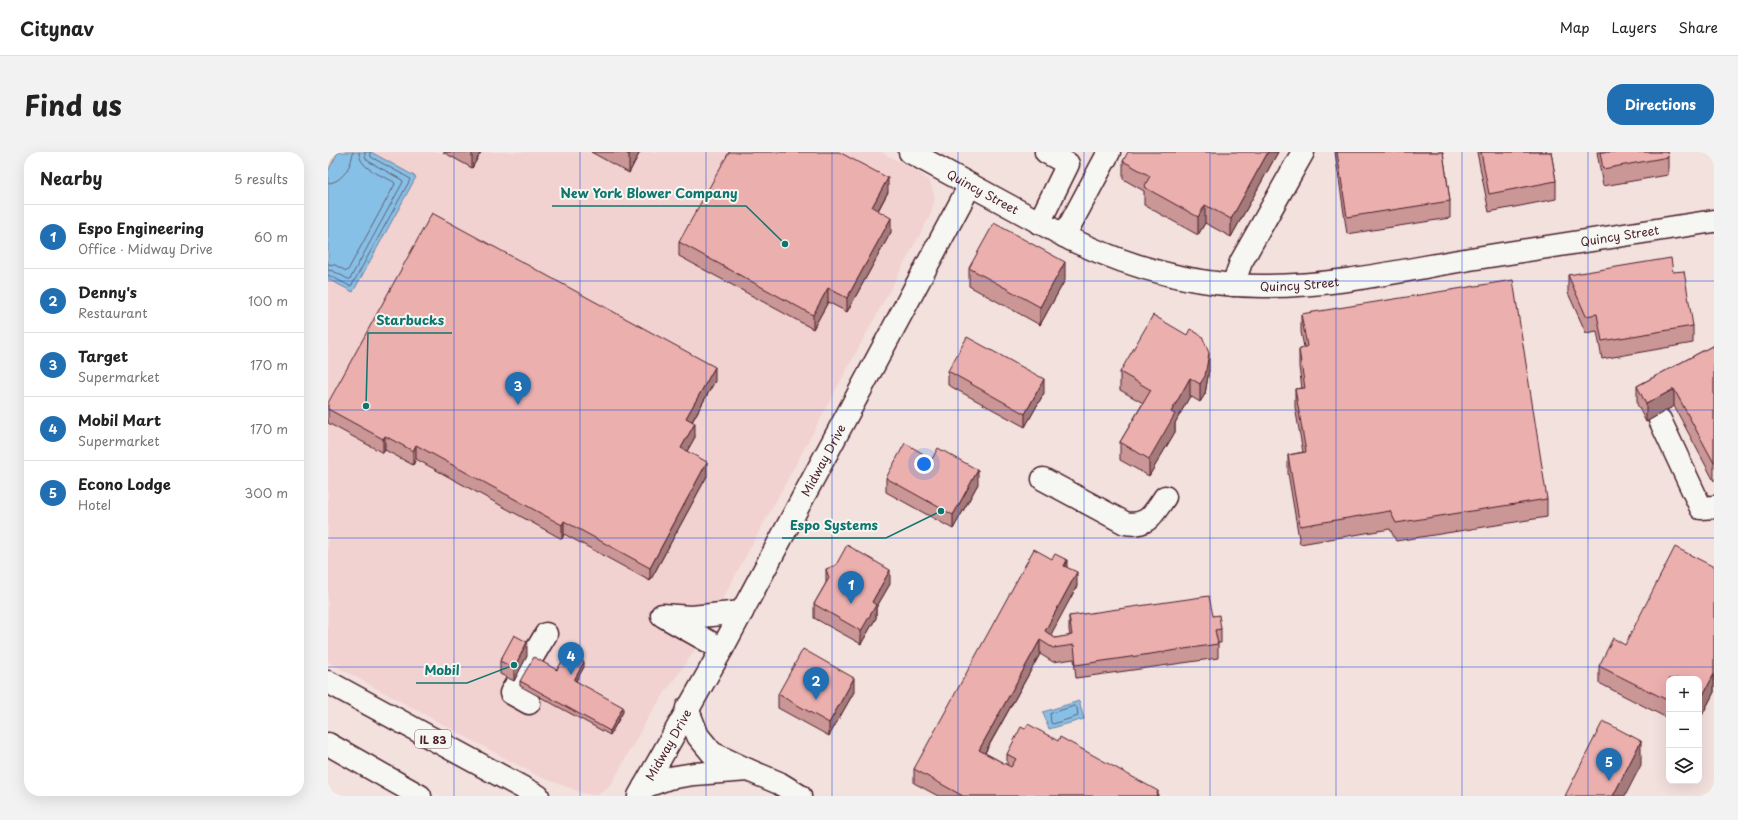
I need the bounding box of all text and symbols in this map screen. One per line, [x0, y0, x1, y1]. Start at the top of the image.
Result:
text: Citynav [20, 14, 94, 42]
text: Map [1560, 17, 1590, 38]
text: Layers [1612, 17, 1657, 38]
text: Share [1679, 17, 1718, 38]
text: Find us [24, 83, 122, 126]
button: Directions [1607, 84, 1714, 125]
text: Nearby [40, 165, 102, 191]
street label: Quincy Street [944, 165, 1022, 219]
text: 5 results [234, 169, 288, 188]
callout: New York Blower Company [552, 181, 746, 206]
text: New York Blower Company [560, 183, 738, 202]
text: Espo Engineering [78, 216, 204, 239]
street label: Quincy Street [1579, 220, 1660, 250]
text: 1 [50, 227, 56, 246]
text: 60 m [254, 227, 288, 246]
text: Office · Midway Drive [78, 239, 213, 258]
street label: Quincy Street [1260, 272, 1340, 295]
text: Denny's [78, 280, 137, 303]
text: 2 [48, 291, 58, 310]
text: 100 m [248, 291, 288, 310]
text: Restaurant [78, 303, 148, 322]
callout: Starbucks [368, 308, 452, 333]
text: Starbucks [376, 310, 444, 329]
text: Target [78, 344, 128, 367]
text: 3 [49, 355, 57, 374]
text: 170 m [250, 355, 288, 374]
text: Supermarket [78, 367, 160, 386]
pin: 3 [505, 372, 531, 405]
text: Mobil Mart [78, 408, 161, 431]
text: 4 [49, 419, 57, 438]
text: 170 m [250, 419, 288, 438]
street label: Midway Drive [796, 421, 850, 499]
text: Supermarket [78, 431, 160, 450]
your location [914, 454, 934, 474]
text: Econo Lodge [78, 472, 171, 495]
text: 5 [49, 483, 57, 502]
text: 300 m [244, 483, 288, 502]
text: Hotel [78, 495, 111, 514]
callout: Espo Systems [782, 513, 886, 538]
text: Espo Systems [790, 515, 878, 534]
pin: 1 [838, 571, 864, 604]
pin: 4 [558, 642, 584, 675]
callout: Mobil [416, 658, 467, 683]
text: Mobil [424, 660, 460, 679]
pin: 2 [803, 667, 829, 700]
map controls [1666, 676, 1702, 784]
button: + [1666, 676, 1702, 712]
street label: Midway Drive [641, 706, 695, 784]
button: − [1666, 712, 1702, 748]
road number: IL 83 [415, 730, 451, 748]
pin: 5 [1596, 748, 1622, 781]
button: layers [1666, 748, 1702, 784]

